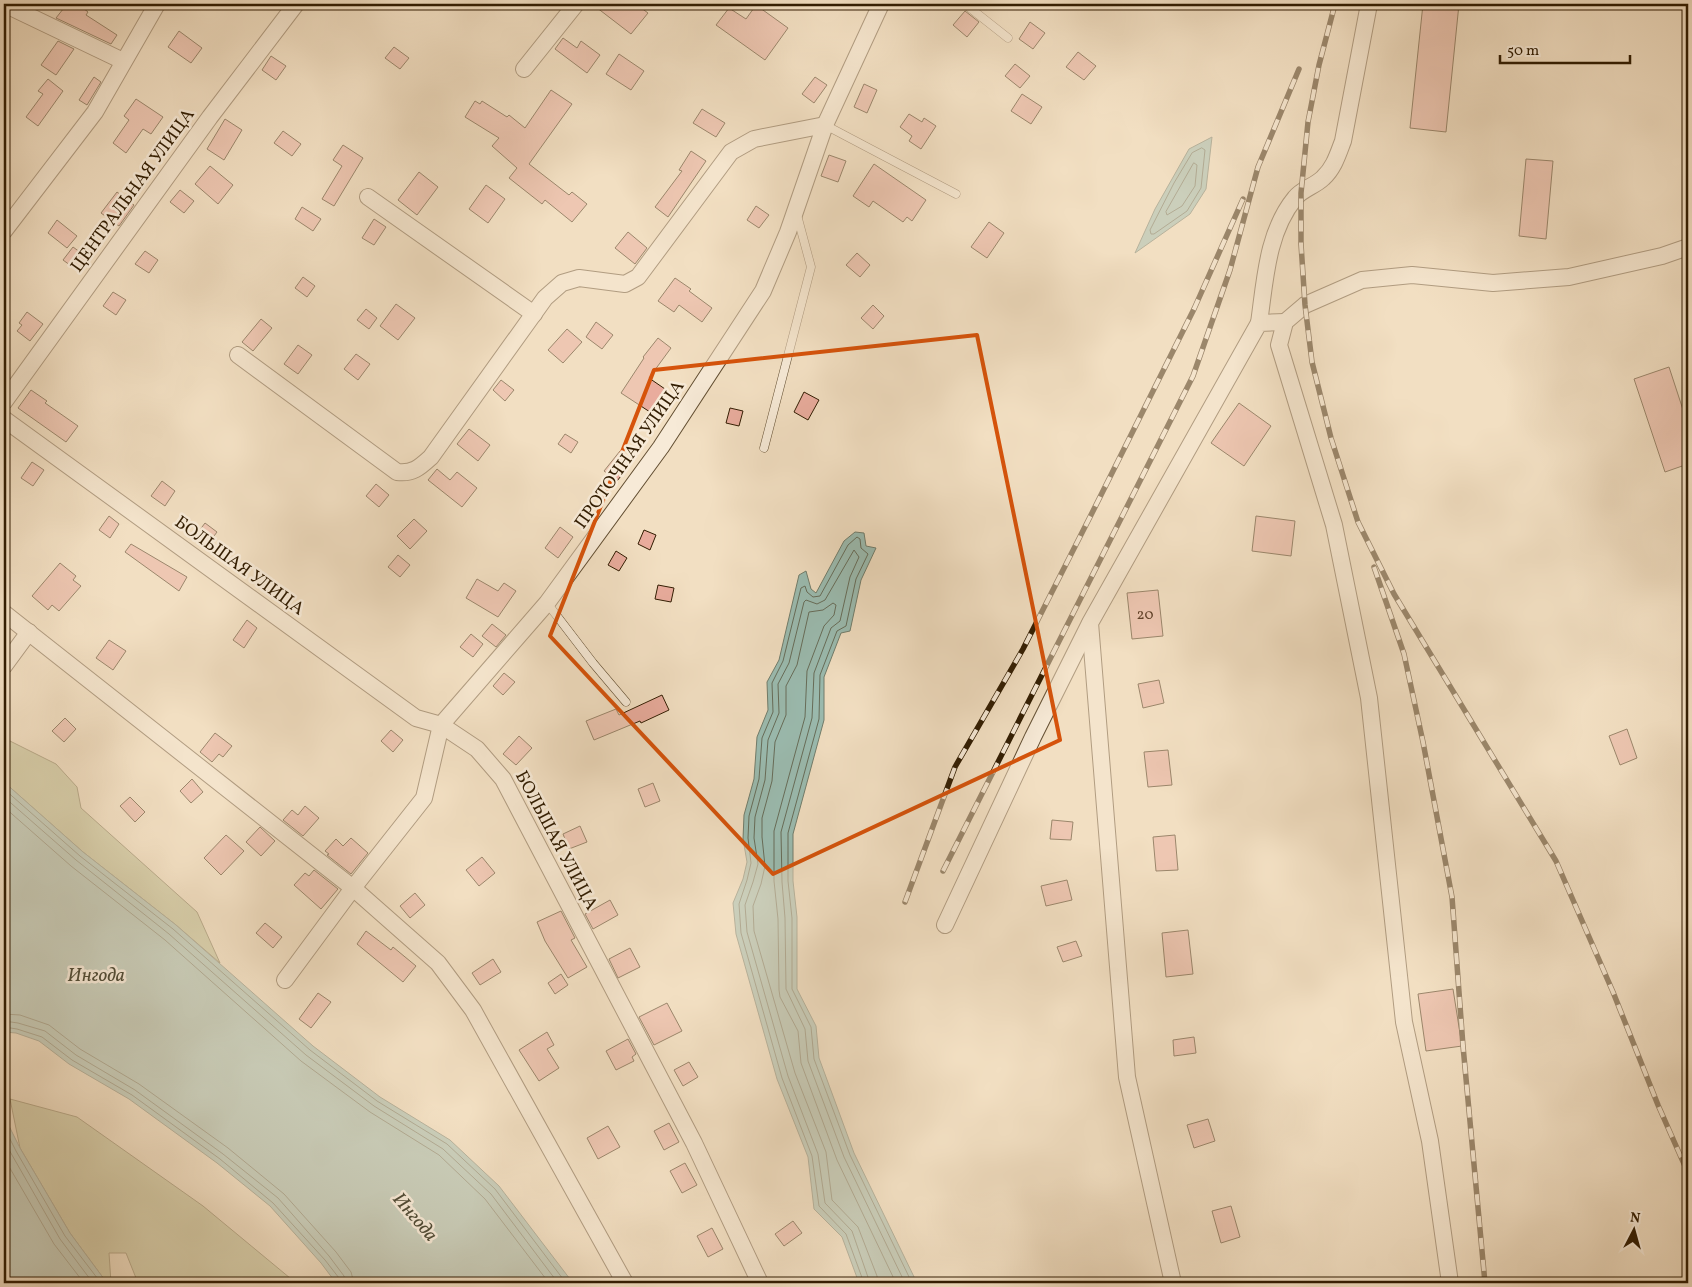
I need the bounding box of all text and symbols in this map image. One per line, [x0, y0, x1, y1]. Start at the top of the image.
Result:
scale bar [1500, 32, 1630, 64]
text: 50 m [1507, 41, 1539, 62]
street label: ЦЕНТРАЛЬНАЯ УЛИЦА [65, 104, 201, 278]
street label: ПРОТОЧНАЯ УЛИЦА [569, 375, 691, 534]
street label: БОЛЬШАЯ УЛИЦА [169, 511, 309, 622]
house number: 20 [1137, 605, 1153, 626]
street label: БОЛЬШАЯ УЛИЦА [508, 766, 603, 915]
water label: Ингода [67, 963, 125, 989]
water label: Ингода [386, 1187, 443, 1247]
north arrow [1610, 1204, 1660, 1254]
text: N [1629, 1209, 1641, 1229]

